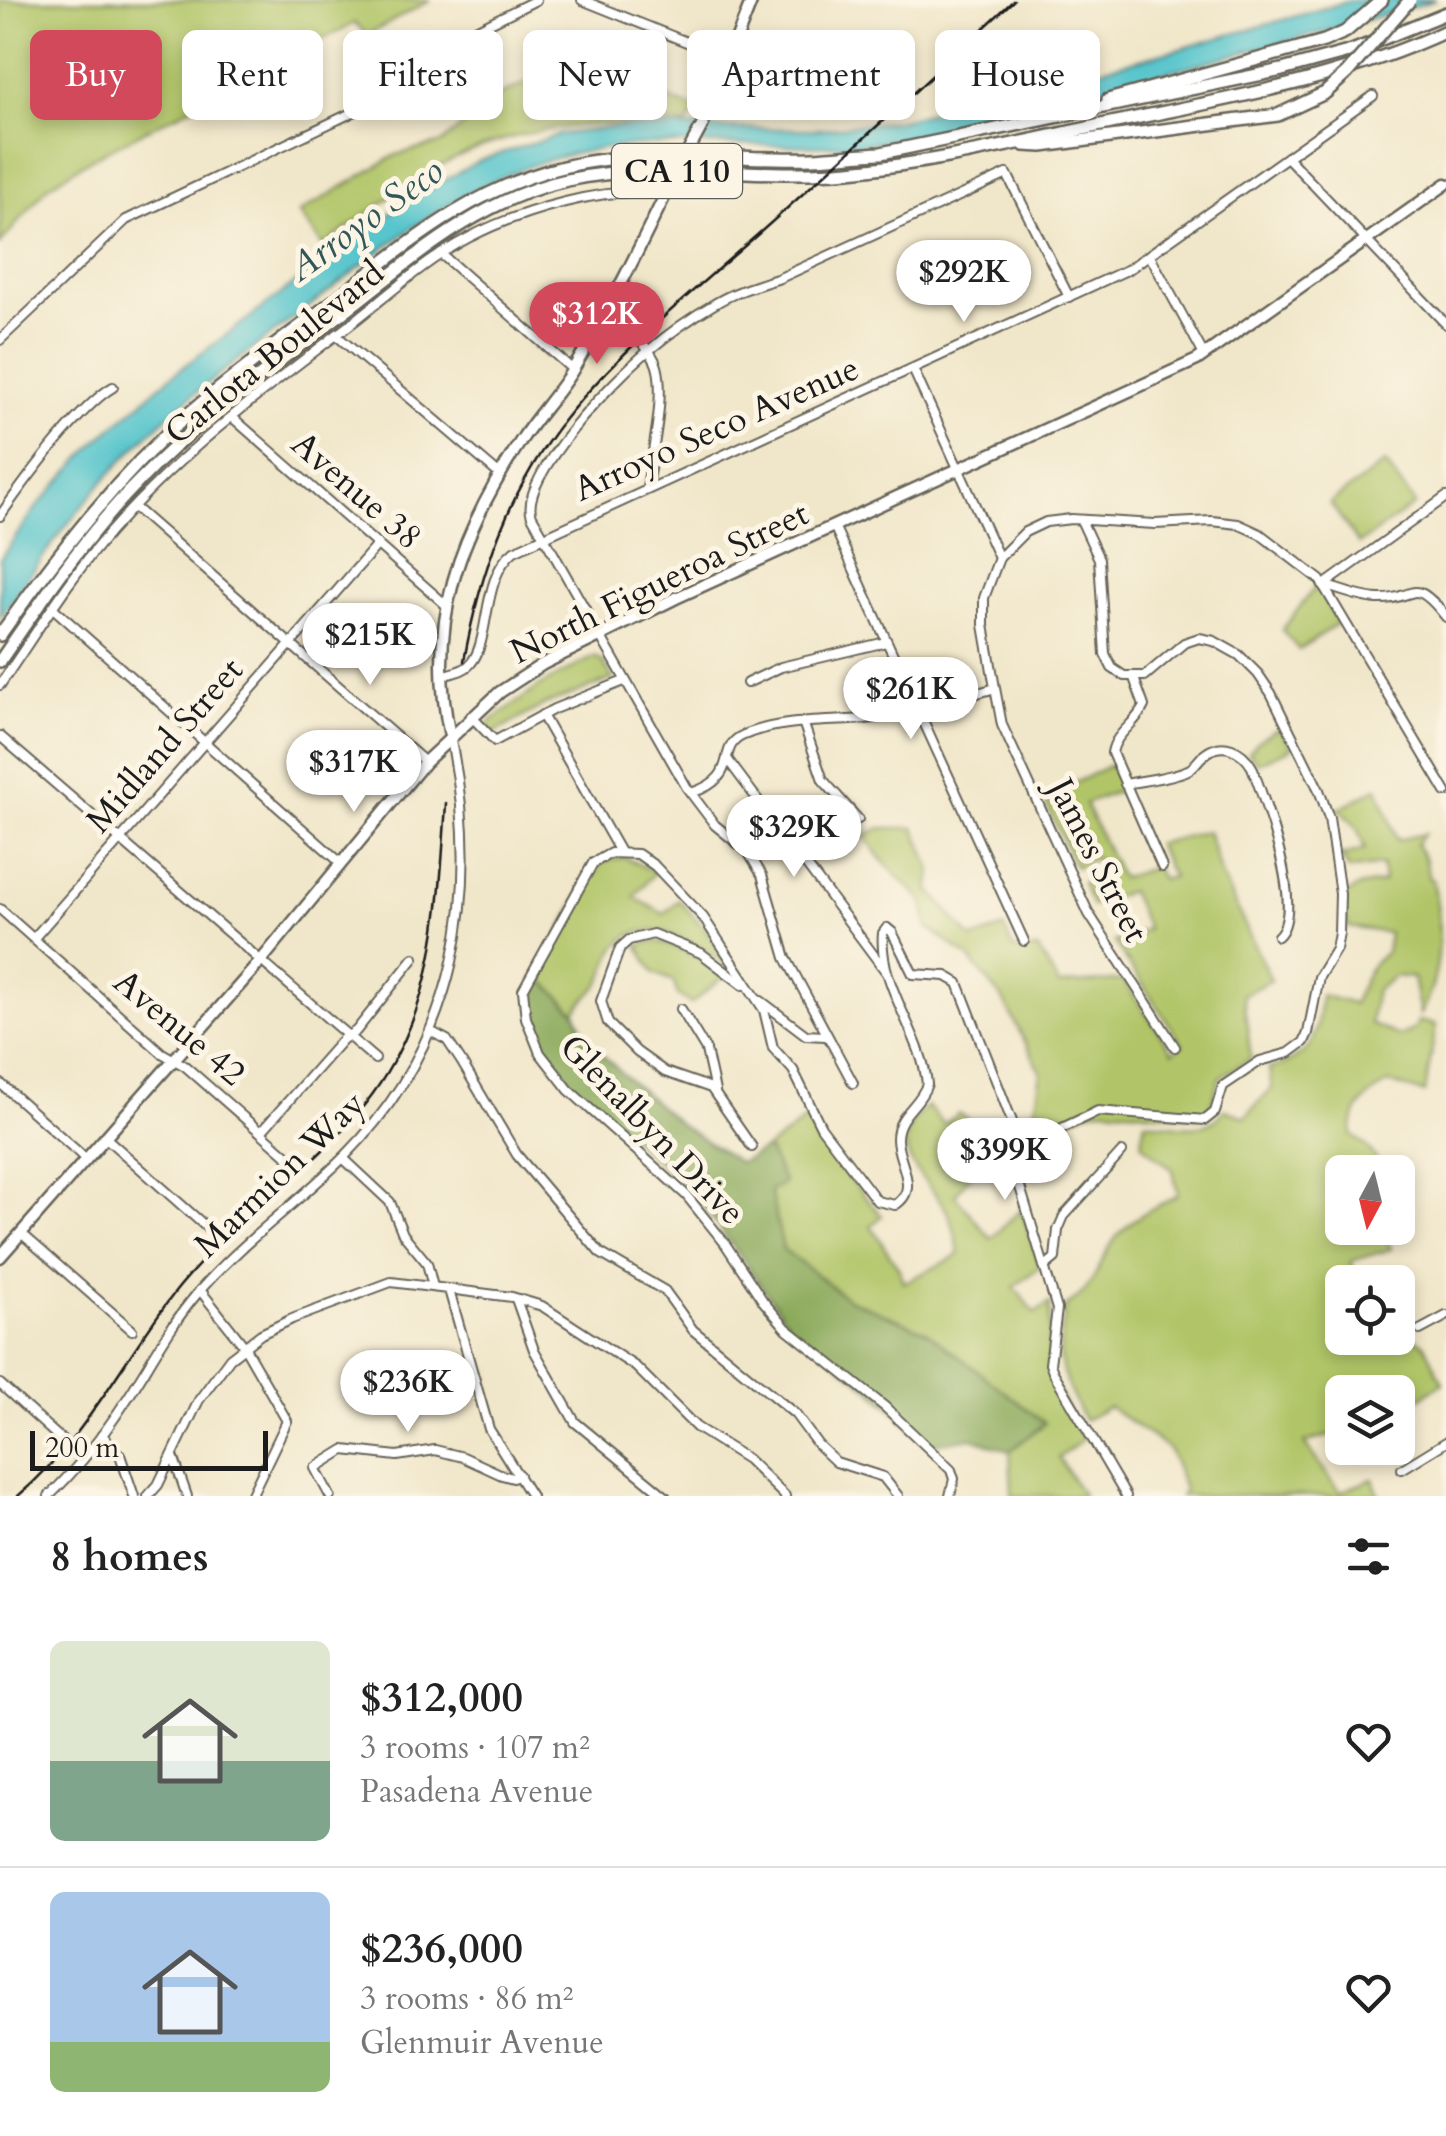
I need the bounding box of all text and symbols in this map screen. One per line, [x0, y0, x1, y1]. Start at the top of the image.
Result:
chip: Buy [30, 30, 162, 120]
chip: Rent [182, 30, 323, 120]
chip: Filters [343, 30, 503, 120]
chip: New [523, 30, 667, 120]
chip: Apartment [687, 30, 915, 120]
chip: House [935, 30, 1100, 120]
road number: CA 110 [612, 144, 742, 198]
water label: Arroyo Seco [276, 145, 454, 295]
pin: $292K [894, 240, 1034, 325]
street label: Carlota Boulevard [155, 249, 395, 456]
text: $292K [918, 250, 1010, 294]
pin: $312K [527, 282, 667, 367]
text: $312K [551, 292, 643, 336]
street label: Arroyo Seco Avenue [566, 344, 867, 513]
street label: Avenue 38 [281, 421, 432, 561]
street label: North Figueroa Street [502, 490, 817, 676]
pin: $215K [300, 603, 440, 688]
text: $215K [324, 613, 416, 657]
street label: Midland Street [75, 648, 254, 844]
pin: $261K [841, 657, 981, 742]
text: $261K [865, 667, 957, 711]
pin: $317K [284, 730, 424, 815]
text: $317K [308, 740, 400, 784]
street label: James Street [1034, 766, 1160, 951]
pin: $329K [724, 795, 864, 880]
text: $329K [748, 805, 840, 849]
street label: Avenue 42 [103, 958, 256, 1097]
street label: Glenalbyn Drive [549, 1024, 756, 1235]
street label: Marmion Way [184, 1080, 376, 1269]
pin: $399K [935, 1118, 1075, 1203]
text: $399K [959, 1128, 1051, 1172]
north arrow [1325, 1155, 1415, 1245]
map controls [1325, 1155, 1415, 1465]
button: locate [1325, 1265, 1415, 1355]
pin: $236K [338, 1350, 478, 1435]
text: $236K [362, 1360, 454, 1404]
button: layers [1325, 1375, 1415, 1465]
scale bar [30, 1426, 268, 1470]
text: 200 m [45, 1429, 119, 1467]
text: 8 homes [50, 1528, 208, 1585]
icon: filters [1341, 1529, 1396, 1584]
text: $312,000 [360, 1669, 523, 1726]
icon: home [130, 1681, 250, 1801]
icon: heart [1341, 1714, 1396, 1769]
text: 3 rooms · 107 m² [360, 1726, 590, 1770]
text: Pasadena Avenue [360, 1770, 593, 1814]
text: $236,000 [360, 1920, 523, 1977]
icon: home [130, 1932, 250, 2052]
icon: heart [1341, 1965, 1396, 2020]
text: 3 rooms · 86 m² [360, 1977, 573, 2021]
text: Glenmuir Avenue [360, 2021, 604, 2065]

